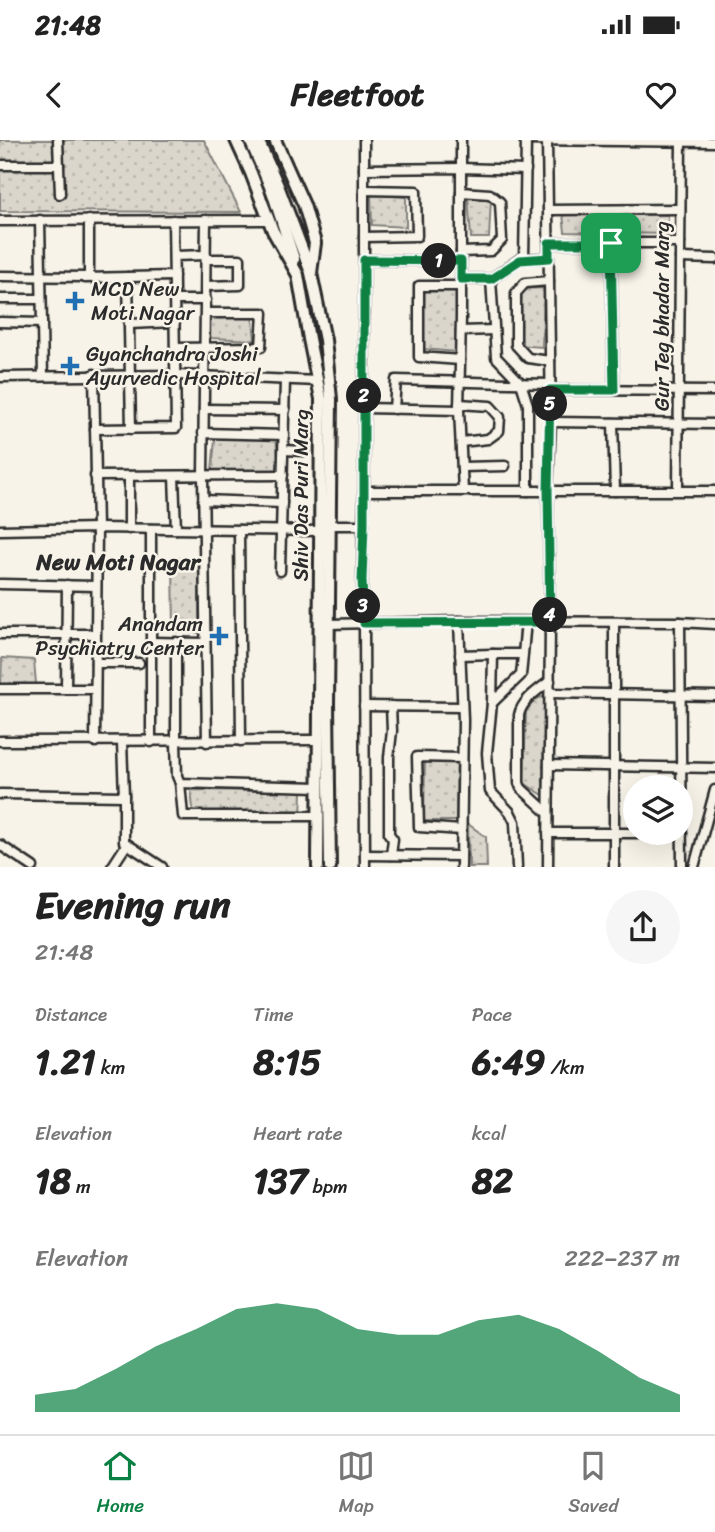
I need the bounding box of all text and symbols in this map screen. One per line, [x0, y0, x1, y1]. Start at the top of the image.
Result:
text: 21:48 [35, 2, 101, 48]
text: Fleetfoot [291, 66, 424, 123]
icon: back [35, 76, 73, 114]
icon: heart [642, 76, 680, 114]
pin [581, 213, 641, 273]
street label: Gur Teg bhadar Marg [643, 221, 681, 411]
icon: arrive [592, 224, 630, 262]
pin: 1 [422, 244, 457, 278]
text: 1 [434, 244, 443, 277]
place label: MCD New Moti Nagar [91, 270, 196, 332]
marker: MCD New Moti Nagar [65, 291, 85, 311]
place label: Gyanchandra Joshi Ayurvedic Hospital [85, 335, 262, 397]
marker: Gyanchandra Joshi Ayurvedic Hospital [60, 356, 80, 376]
pin: 2 [346, 378, 382, 414]
text: 2 [358, 379, 369, 412]
pin: 5 [532, 386, 568, 422]
text: 5 [544, 387, 555, 420]
street label: Shiv Das Puri Marg [282, 409, 320, 581]
district label: New Moti Nagar [35, 542, 202, 583]
pin: 3 [346, 588, 380, 624]
text: 3 [357, 589, 368, 622]
pin: 4 [532, 598, 568, 632]
text: 4 [544, 598, 555, 631]
place label: Anandam Psychiatry Center [35, 605, 204, 667]
marker: Anandam Psychiatry Center [209, 626, 229, 646]
map controls [623, 775, 693, 845]
button: layers [623, 775, 693, 845]
text: Evening run [35, 872, 231, 939]
button: share [606, 890, 680, 964]
text: 21:48 [35, 932, 93, 973]
text: Distance [35, 998, 107, 1031]
text: Time [253, 998, 294, 1031]
text: Pace [472, 998, 512, 1031]
text: 1.21 [35, 1031, 96, 1093]
text: 8:15 [253, 1031, 321, 1093]
text: 6:49 [472, 1031, 545, 1093]
text: km [96, 1051, 125, 1084]
text: /km [545, 1051, 585, 1084]
text: Elevation [35, 1117, 112, 1150]
text: Heart rate [253, 1117, 343, 1150]
text: kcal [472, 1117, 506, 1150]
text: 18 [35, 1150, 71, 1212]
text: 137 [253, 1150, 308, 1212]
text: 82 [472, 1150, 513, 1212]
text: m [71, 1170, 91, 1203]
text: bpm [308, 1170, 348, 1203]
text: Elevation [35, 1238, 128, 1279]
text: 222–237 m [564, 1238, 680, 1279]
tab: Home [97, 1447, 144, 1522]
tab: Map [337, 1447, 375, 1522]
tab: Saved [568, 1447, 618, 1522]

